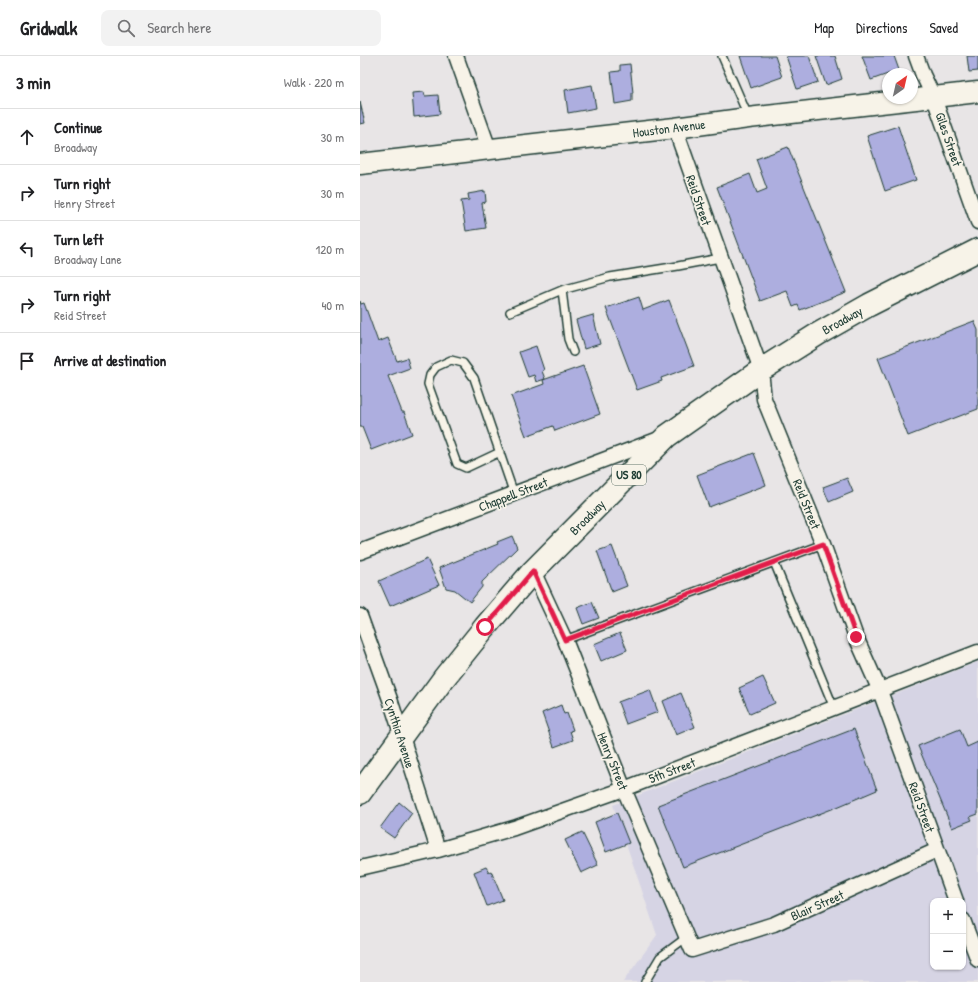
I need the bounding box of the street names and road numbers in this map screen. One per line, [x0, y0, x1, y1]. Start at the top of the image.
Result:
street label: Giles Street [931, 110, 967, 169]
street label: Houston Avenue [632, 115, 706, 141]
street label: Reid Street [682, 172, 716, 228]
street label: Broadway [819, 301, 866, 338]
road number: US 80 [612, 465, 646, 485]
street label: Chappell Street [476, 472, 551, 515]
street label: Reid Street [789, 476, 825, 532]
street label: Broadway [565, 495, 609, 539]
street label: Cynthia Avenue [380, 696, 420, 770]
street label: Henry Street [593, 729, 633, 793]
street label: 5th Street [646, 753, 698, 787]
street label: Reid Street [905, 779, 940, 835]
street label: Blair Street [788, 885, 847, 925]

